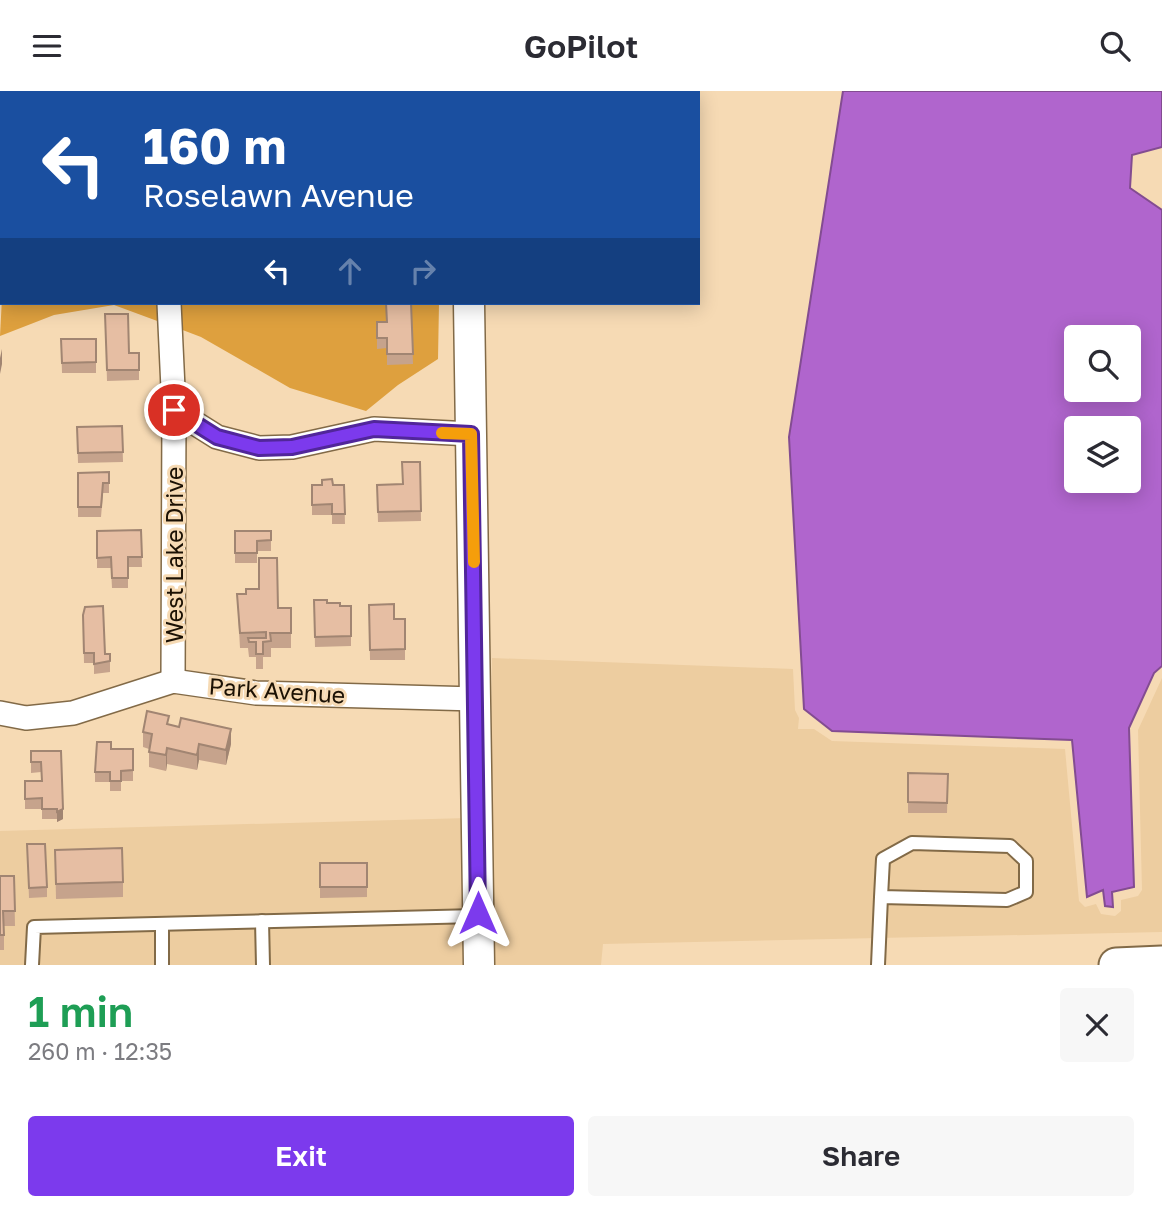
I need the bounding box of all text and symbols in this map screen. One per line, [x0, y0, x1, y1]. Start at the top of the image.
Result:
icon: menu [28, 27, 66, 65]
text: GoPilot [524, 27, 638, 65]
icon: search [1096, 27, 1134, 65]
text: 160 m [143, 116, 286, 175]
icon: left [28, 119, 119, 210]
text: Roselawn Avenue [143, 176, 414, 214]
icon: left [258, 252, 296, 290]
icon: ahead [331, 252, 369, 290]
icon: right [404, 252, 442, 290]
map controls [1064, 325, 1141, 493]
button: search [1064, 325, 1141, 402]
pin [144, 380, 204, 440]
icon: arrive [155, 391, 193, 429]
button: layers [1064, 416, 1141, 493]
street label: West Lake Drive [160, 467, 188, 643]
street label: Park Avenue [208, 671, 346, 709]
position arrow [441, 876, 515, 950]
text: 1 min [28, 986, 133, 1036]
button: close [1060, 988, 1134, 1062]
text: 260 m · 12:35 [28, 1037, 172, 1065]
button: Exit [28, 1116, 574, 1196]
button: Share [588, 1116, 1134, 1196]

